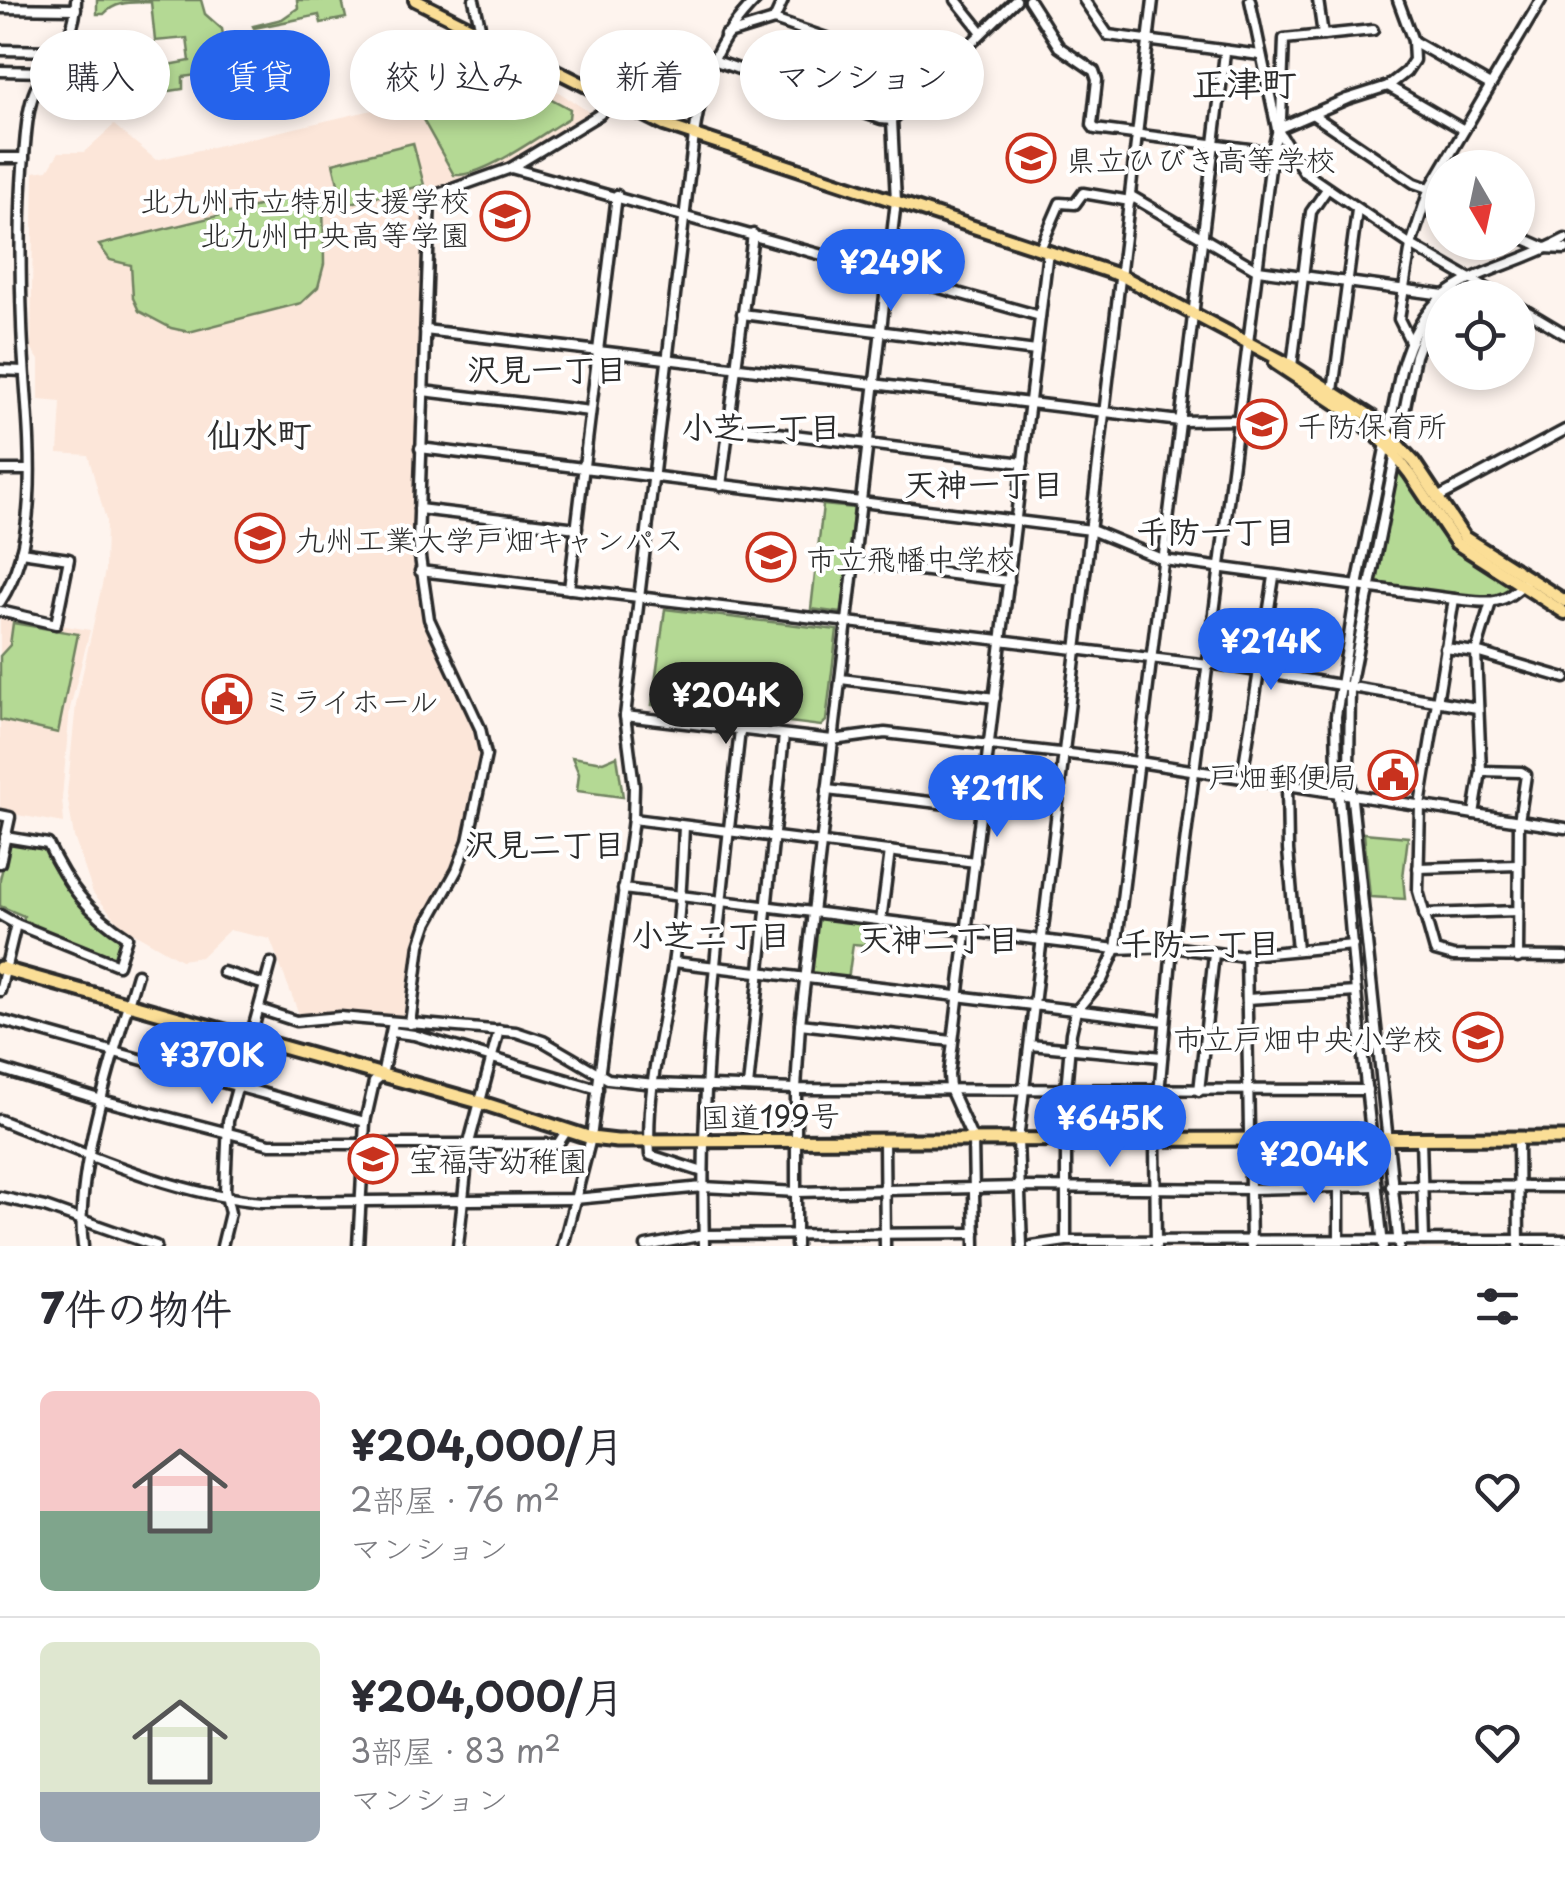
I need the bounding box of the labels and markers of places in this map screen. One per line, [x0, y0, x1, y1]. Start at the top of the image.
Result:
school or university icon: 県立ひびき高等学校 [1005, 132, 1057, 184]
place label: 県立ひびき高等学校 [1066, 136, 1336, 181]
place label: 北九州市立特別支援学校 北九州中央高等学園 [140, 177, 470, 256]
school or university icon: 北九州市立特別支援学校 北九州中央高等学園 [479, 190, 531, 242]
pin: ¥249K [821, 229, 961, 314]
school or university icon: 千防保育所 [1236, 398, 1288, 450]
place label: 千防保育所 [1297, 402, 1447, 447]
school or university icon: 九州工業大学戸畑キャンパス [234, 512, 286, 564]
place label: 九州工業大学戸畑キャンパス [295, 516, 684, 561]
school or university icon: 市立飛幡中学校 [745, 531, 797, 583]
place label: 市立飛幡中学校 [806, 535, 1016, 580]
pin: ¥214K [1201, 608, 1341, 693]
pin: ¥204K [656, 662, 796, 747]
public building icon: ミライホール [201, 673, 253, 725]
place label: ミライホール [262, 677, 439, 722]
public building icon: 戸畑郵便局 [1367, 749, 1419, 801]
place label: 戸畑郵便局 [1208, 753, 1358, 798]
pin: ¥211K [927, 755, 1067, 840]
school or university icon: 市立戸畑中央小学校 [1452, 1011, 1504, 1063]
place label: 市立戸畑中央小学校 [1173, 1015, 1443, 1060]
pin: ¥370K [142, 1022, 282, 1107]
pin: ¥645K [1040, 1085, 1180, 1170]
pin: ¥204K [1244, 1121, 1384, 1206]
school or university icon: 宝福寺幼稚園 [347, 1133, 399, 1185]
place label: 宝福寺幼稚園 [408, 1137, 588, 1182]

